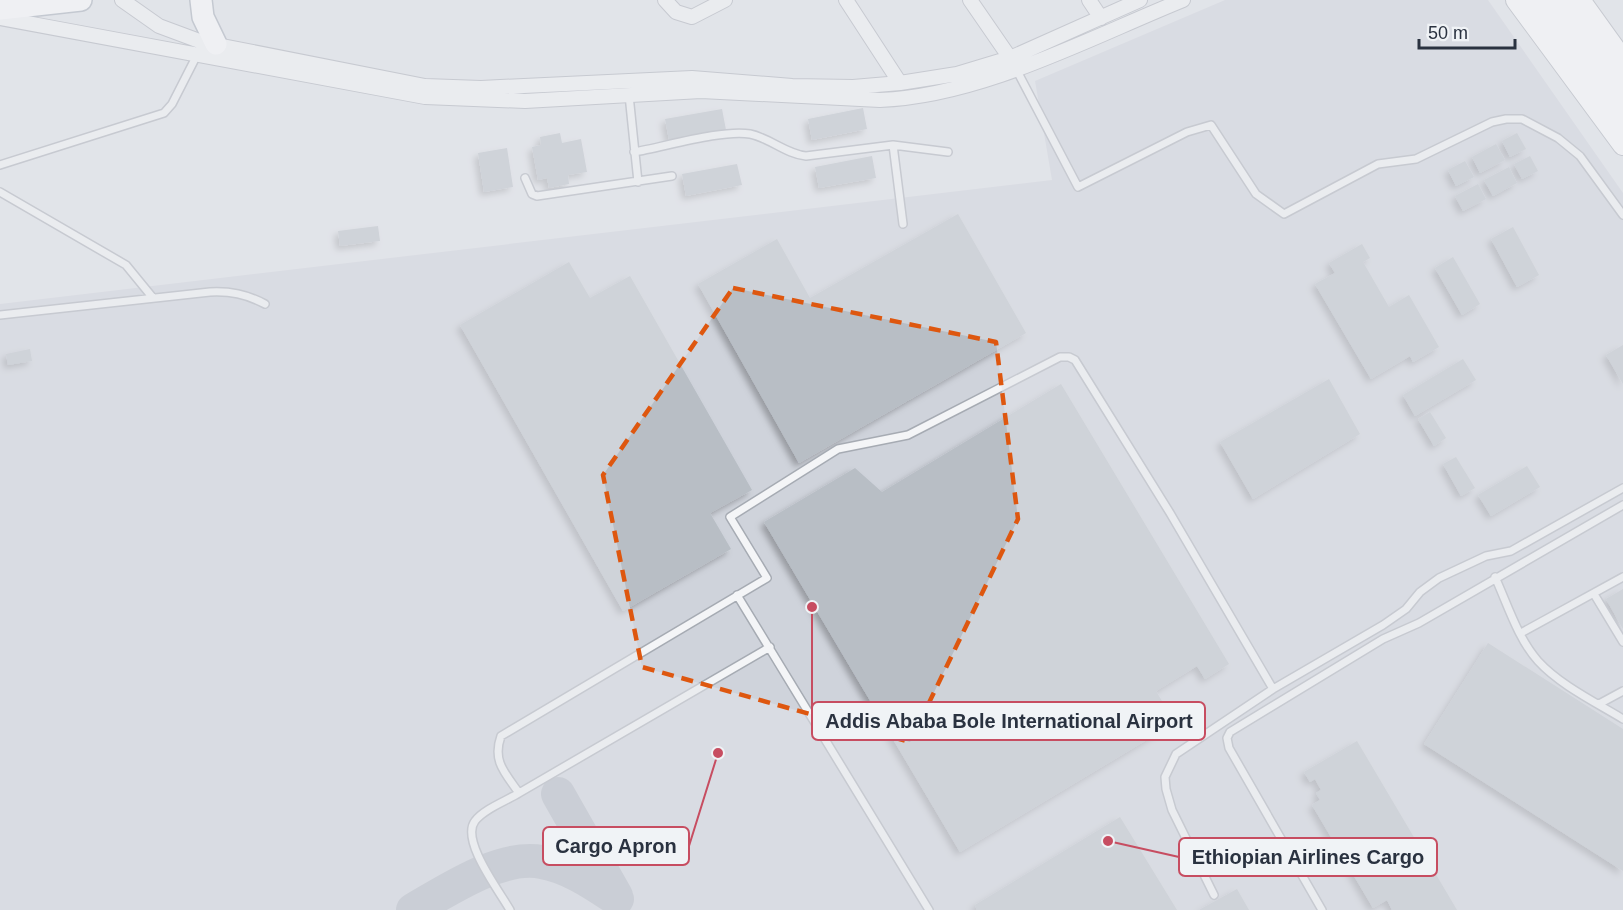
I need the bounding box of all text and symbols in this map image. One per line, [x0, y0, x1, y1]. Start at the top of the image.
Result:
scale bar [1419, 12, 1515, 50]
text: 50 m [1428, 23, 1468, 43]
callout: Addis Ababa Bole International Airport [812, 702, 1205, 740]
text: Addis Ababa Bole International Airport [825, 710, 1193, 732]
callout: Cargo Apron [543, 827, 689, 865]
text: Cargo Apron [555, 835, 677, 857]
callout: Ethiopian Airlines Cargo [1179, 838, 1437, 876]
text: Ethiopian Airlines Cargo [1192, 846, 1424, 868]

